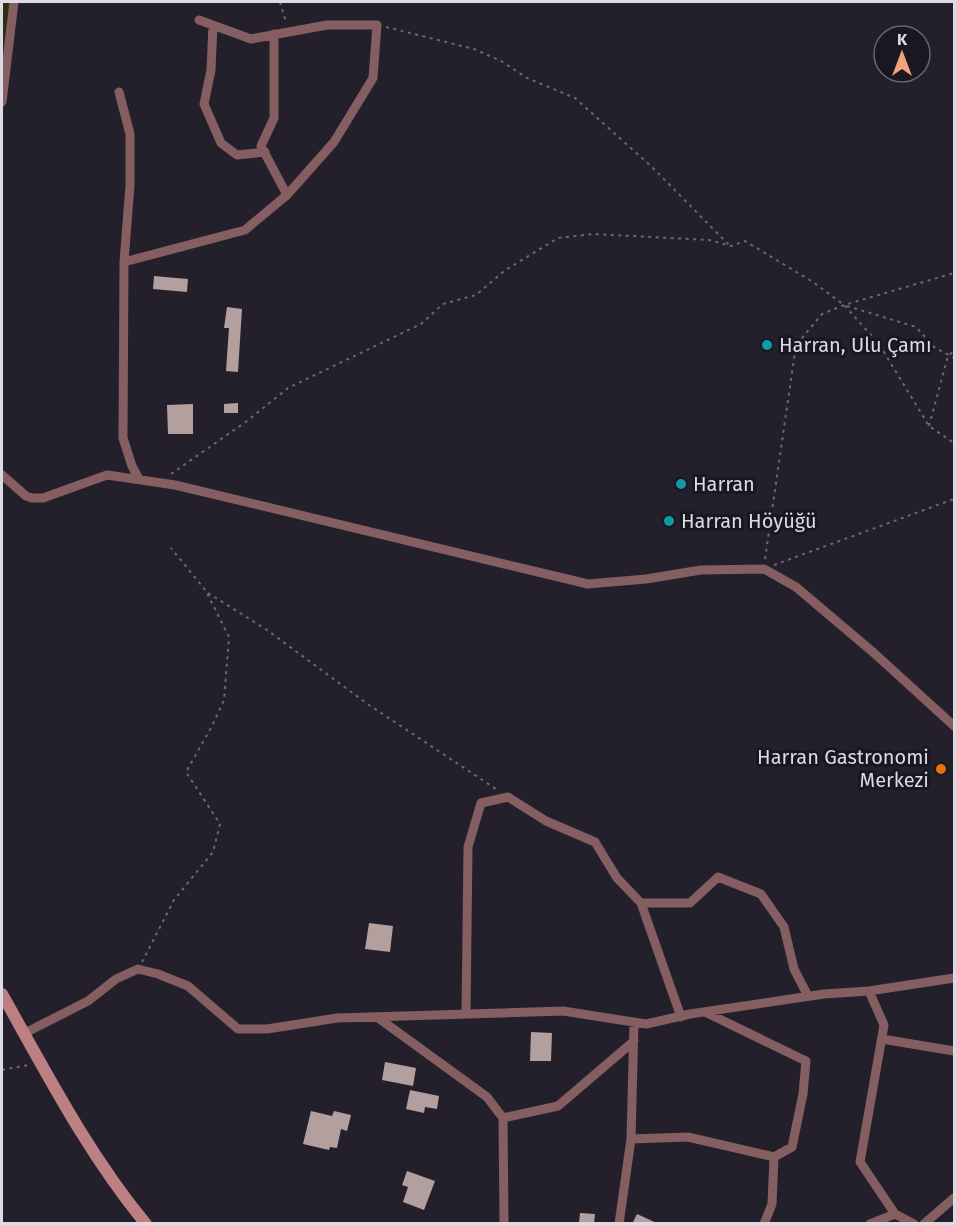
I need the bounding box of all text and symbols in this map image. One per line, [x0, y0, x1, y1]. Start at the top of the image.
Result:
north arrow [872, 24, 932, 84]
text: K [897, 30, 908, 49]
place label: Harran, Ulu Çamı [779, 333, 932, 358]
marker: Harran, Ulu Çamı [760, 338, 774, 352]
place label: Harran [693, 472, 755, 496]
marker: Harran [674, 477, 688, 491]
place label: Harran Höyüğü [681, 509, 817, 533]
marker: Harran Höyüğü [662, 514, 676, 528]
place label: Harran Gastronomi Merkezi [757, 745, 929, 792]
marker: Harran Gastronomi Merkezi [934, 762, 948, 776]

